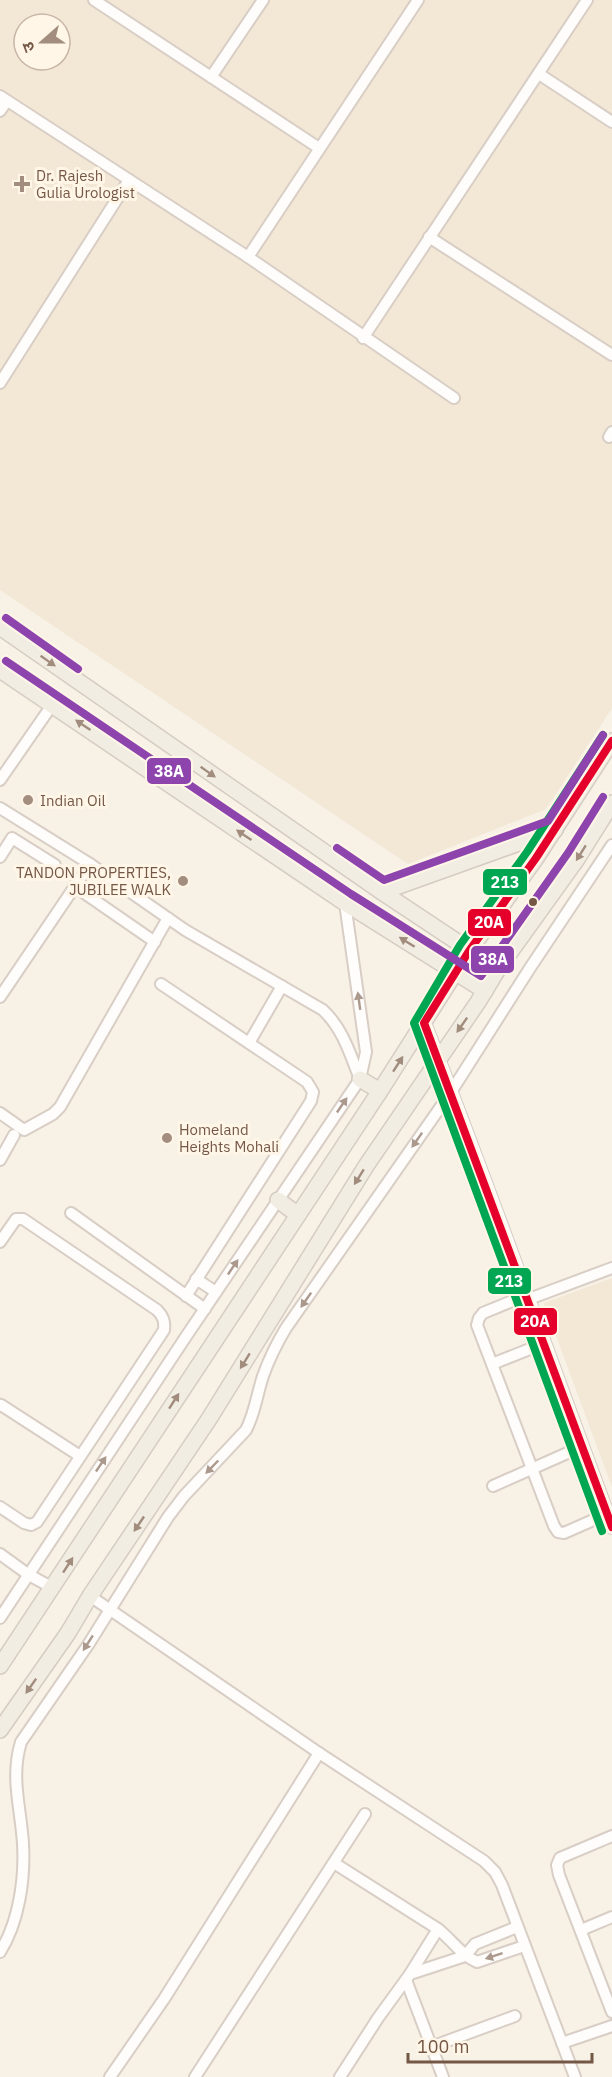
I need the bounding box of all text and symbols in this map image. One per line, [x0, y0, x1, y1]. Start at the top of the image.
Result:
north arrow [12, 12, 72, 72]
text: उ [17, 39, 39, 55]
place label: Dr. Rajesh Gulia Urologist [36, 166, 135, 202]
marker: Dr. Rajesh Gulia Urologist [13, 175, 31, 193]
one-way arrow [40, 654, 55, 666]
one-way arrow [75, 719, 91, 731]
line badge: 38A [146, 757, 192, 785]
text: 38A [154, 761, 184, 781]
one-way arrow [200, 766, 216, 777]
place label: Indian Oil [40, 791, 106, 810]
marker: Indian Oil [21, 793, 35, 807]
one-way arrow [236, 830, 252, 841]
one-way arrow [576, 845, 587, 861]
place label: TANDON PROPERTIES, JUBILEE WALK [16, 863, 171, 899]
line badge: 213 [482, 868, 528, 896]
text: 213 [491, 872, 519, 892]
marker: TANDON PROPERTIES, JUBILEE WALK [176, 874, 190, 888]
unlabelled marker [527, 896, 539, 908]
line badge: 20A [467, 908, 512, 937]
text: 20A [474, 912, 504, 932]
one-way arrow [399, 937, 415, 948]
line badge: 38A [470, 945, 515, 974]
text: 38A [478, 949, 508, 969]
one-way arrow [354, 991, 363, 1010]
one-way arrow [456, 1017, 468, 1033]
one-way arrow [392, 1056, 403, 1072]
one-way arrow [337, 1097, 348, 1114]
place label: Homeland Heights Mohali [179, 1120, 279, 1156]
marker: Homeland Heights Mohali [160, 1131, 174, 1145]
one-way arrow [412, 1132, 423, 1148]
one-way arrow [354, 1169, 365, 1185]
one-way arrow [227, 1259, 238, 1275]
line badge: 213 [487, 1267, 532, 1295]
text: 213 [495, 1271, 523, 1291]
one-way arrow [301, 1292, 312, 1308]
line badge: 20A [513, 1307, 558, 1336]
text: 20A [520, 1311, 550, 1331]
one-way arrow [240, 1353, 251, 1369]
one-way arrow [168, 1394, 180, 1410]
one-way arrow [95, 1456, 107, 1472]
one-way arrow [205, 1460, 219, 1475]
one-way arrow [133, 1516, 144, 1532]
one-way arrow [62, 1557, 73, 1573]
one-way arrow [82, 1635, 94, 1651]
one-way arrow [25, 1678, 37, 1694]
one-way arrow [485, 1952, 503, 1961]
scale bar [408, 2026, 592, 2064]
text: 100 m [417, 2035, 469, 2058]

